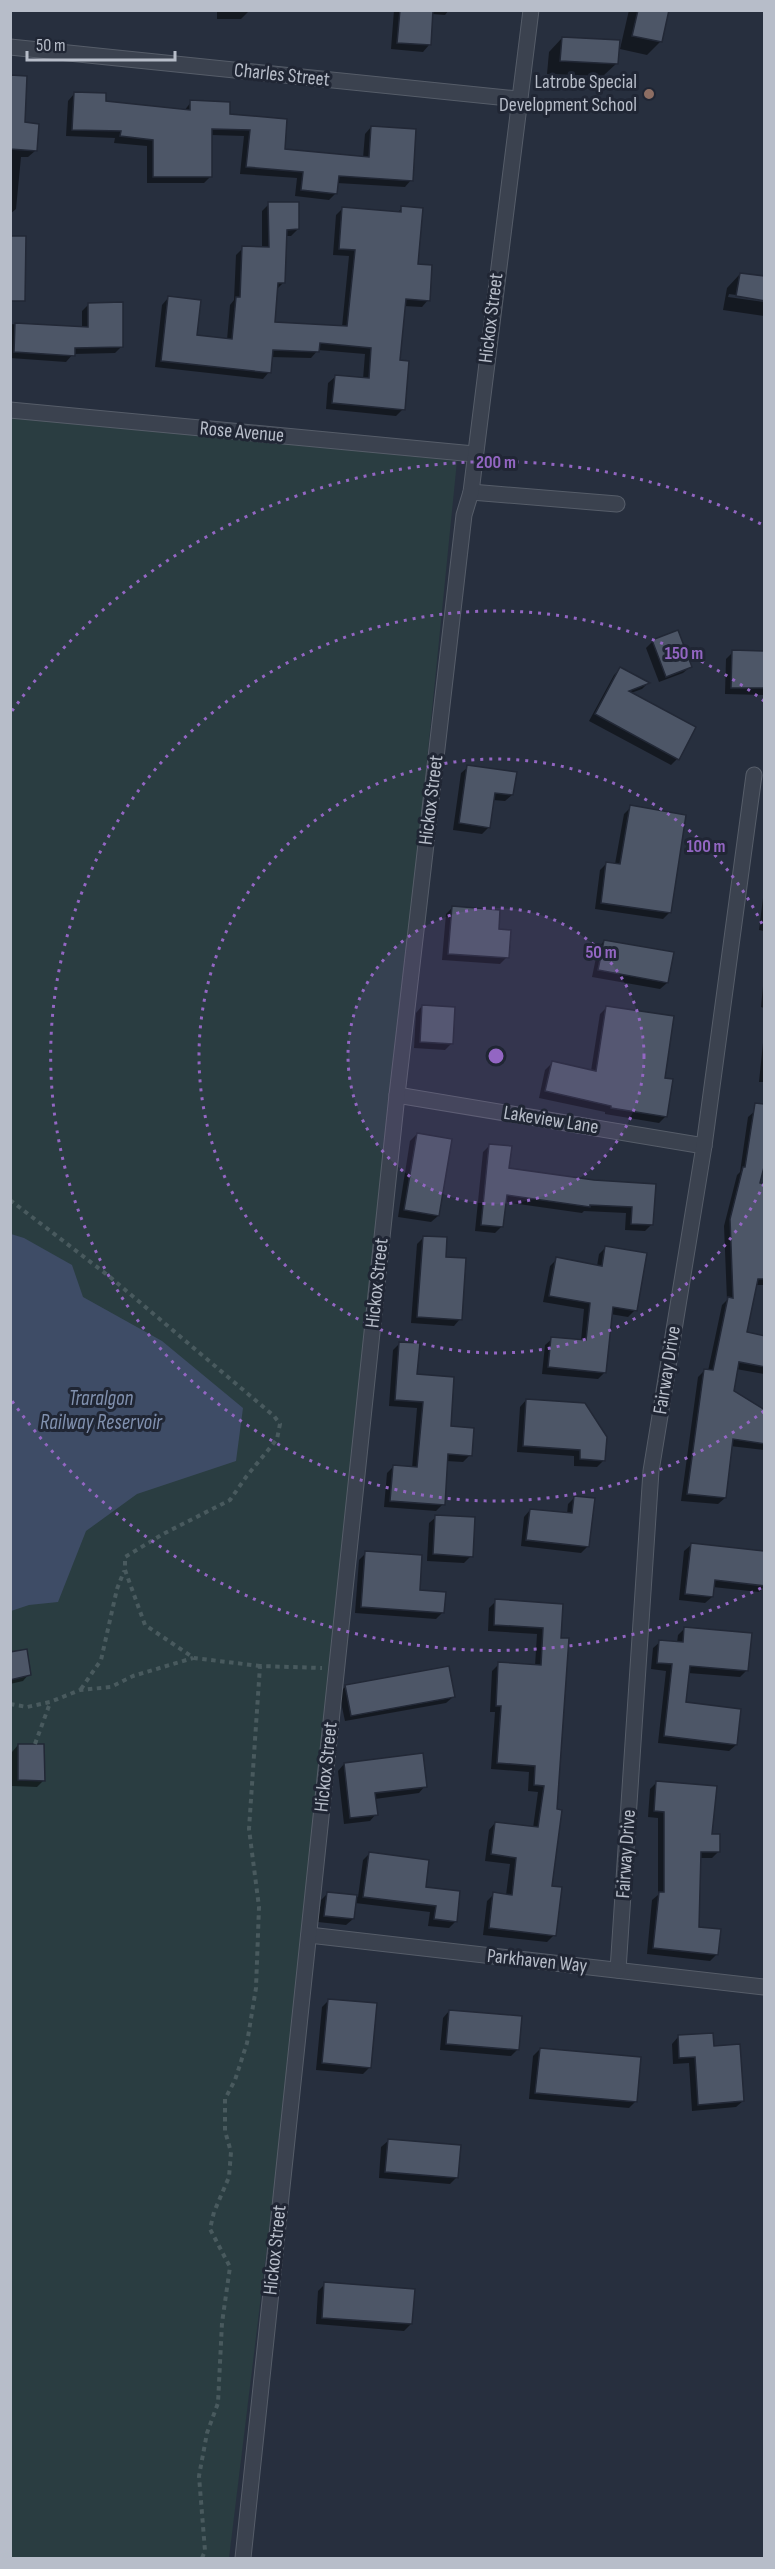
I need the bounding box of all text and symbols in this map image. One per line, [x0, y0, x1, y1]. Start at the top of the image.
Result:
scale bar [27, 24, 176, 62]
text: 50 m [36, 35, 66, 56]
street label: Charles Street [233, 58, 331, 92]
place label: Latrobe Special Development School [499, 70, 637, 117]
marker: Latrobe Special Development School [642, 87, 656, 101]
street label: Hickox Street [474, 272, 508, 364]
street label: Rose Avenue [199, 416, 285, 448]
text: 200 m [476, 452, 516, 473]
text: 150 m [665, 643, 703, 664]
street label: Hickox Street [414, 754, 448, 846]
text: 100 m [687, 836, 726, 857]
text: 50 m [585, 942, 617, 963]
centre of rings [486, 1046, 506, 1066]
street label: Lakeview Lane [502, 1101, 600, 1139]
street label: Hickox Street [360, 1237, 394, 1329]
street label: Fairway Drive [648, 1324, 686, 1416]
water label: Traralgon Railway Reservoir [40, 1386, 163, 1435]
street label: Hickox Street [309, 1721, 343, 1813]
street label: Fairway Drive [611, 1809, 641, 1899]
street label: Parkhaven Way [486, 1944, 589, 1978]
street label: Hickox Street [258, 2204, 292, 2296]

